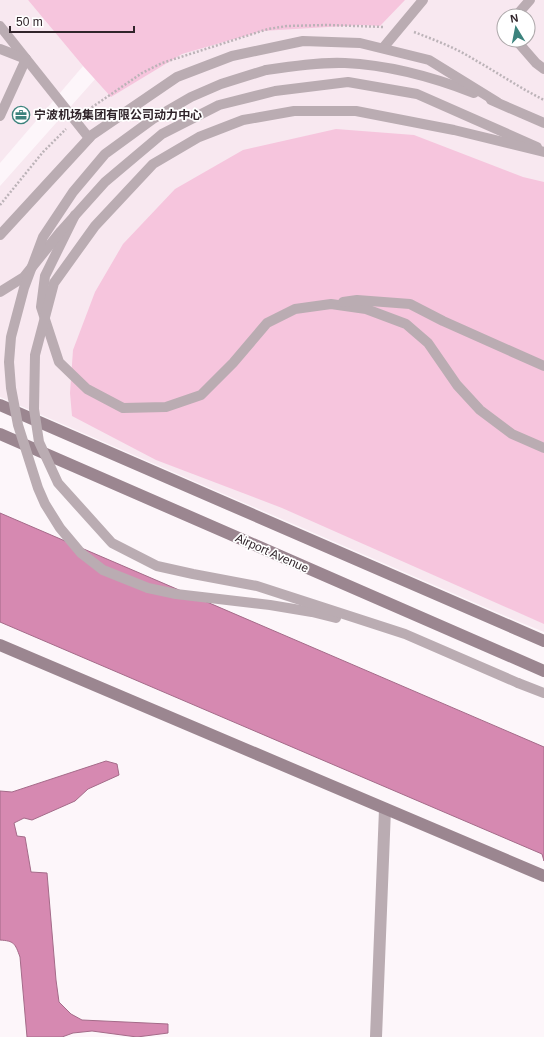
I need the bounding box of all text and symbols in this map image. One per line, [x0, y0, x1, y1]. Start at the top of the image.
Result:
scale bar [10, 8, 134, 34]
north arrow [496, 8, 536, 48]
text: N [509, 12, 519, 25]
text: 50 m [16, 15, 43, 29]
office icon: 宁波机场集团有限公司动力中心 [11, 105, 31, 125]
place label: 宁波机场集团有限公司动力中心 [34, 108, 202, 122]
street label: Airport Avenue [233, 531, 311, 575]

